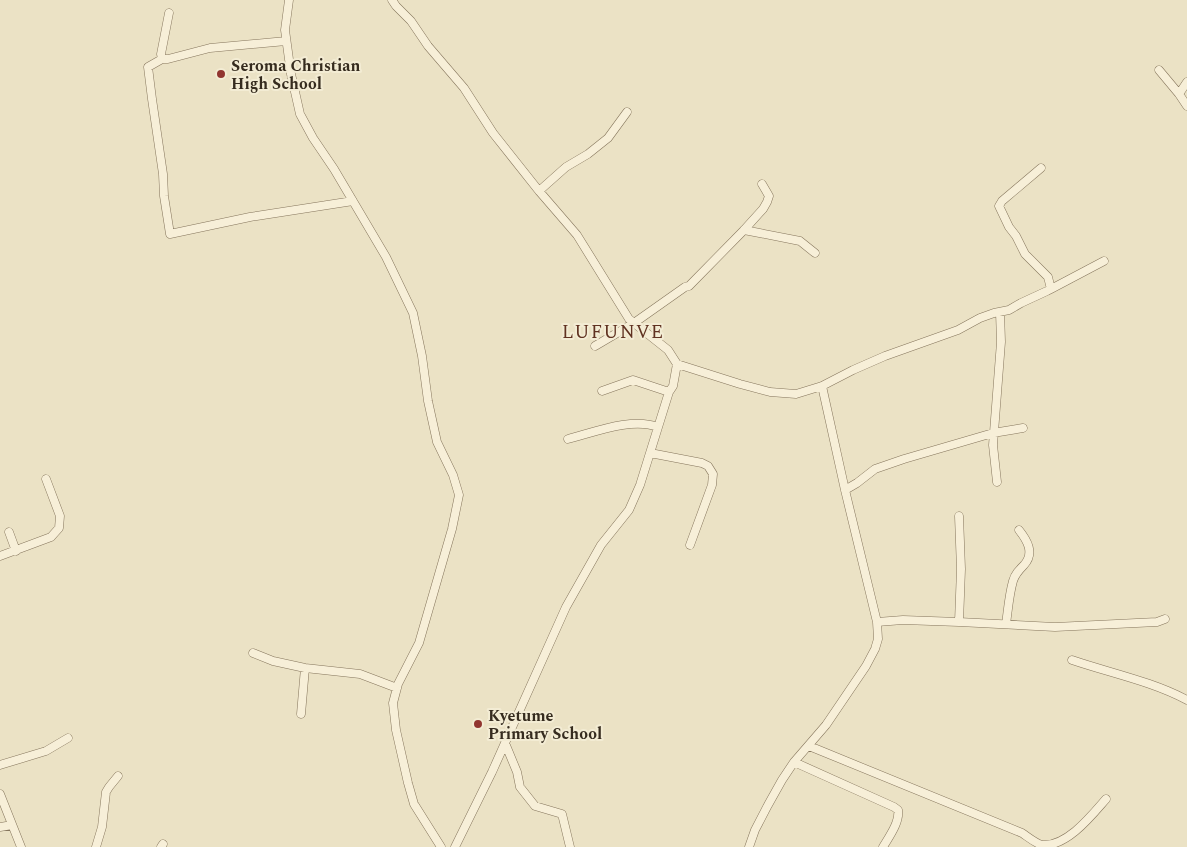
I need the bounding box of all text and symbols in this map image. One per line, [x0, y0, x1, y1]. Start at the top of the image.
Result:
place label: Seroma Christian High School [231, 54, 361, 96]
marker: Seroma Christian High School [215, 68, 227, 80]
district label: LUFUNVE [562, 318, 664, 347]
place label: Kyetume Primary School [488, 704, 602, 746]
marker: Kyetume Primary School [472, 718, 484, 730]

